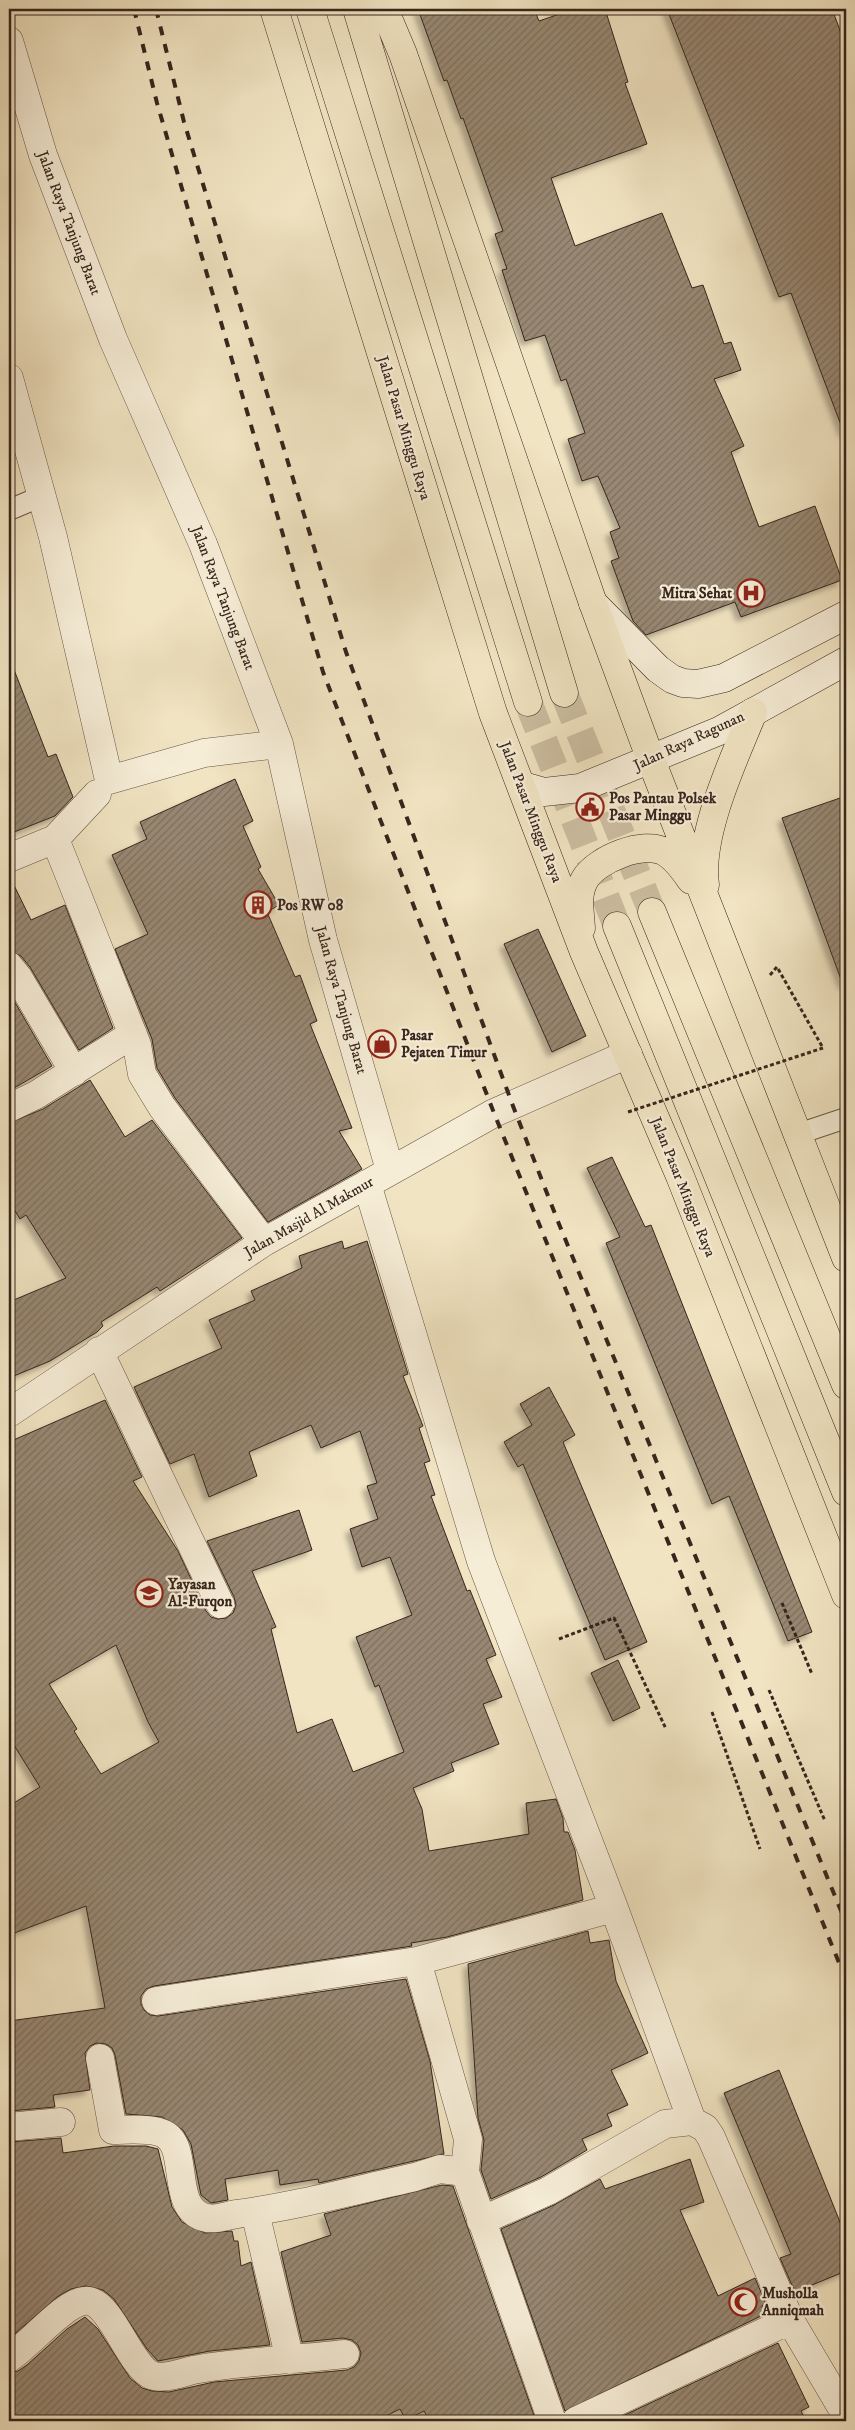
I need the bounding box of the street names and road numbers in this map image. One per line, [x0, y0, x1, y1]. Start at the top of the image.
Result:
street label: Jalan Raya Tanjung Barat [32, 146, 105, 298]
street label: Jalan Pasar Minggu Raya [372, 352, 435, 503]
street label: Jalan Raya Tanjung Barat [186, 521, 259, 673]
street label: Jalan Raya Ragunan [629, 707, 747, 776]
street label: Jalan Pasar Minggu Raya [495, 737, 567, 886]
street label: Jalan Raya Tanjung Barat [310, 922, 371, 1076]
street label: Jalan Pasar Minggu Raya [645, 1112, 720, 1260]
street label: Jalan Masjid Al Makmur [239, 1172, 377, 1263]

